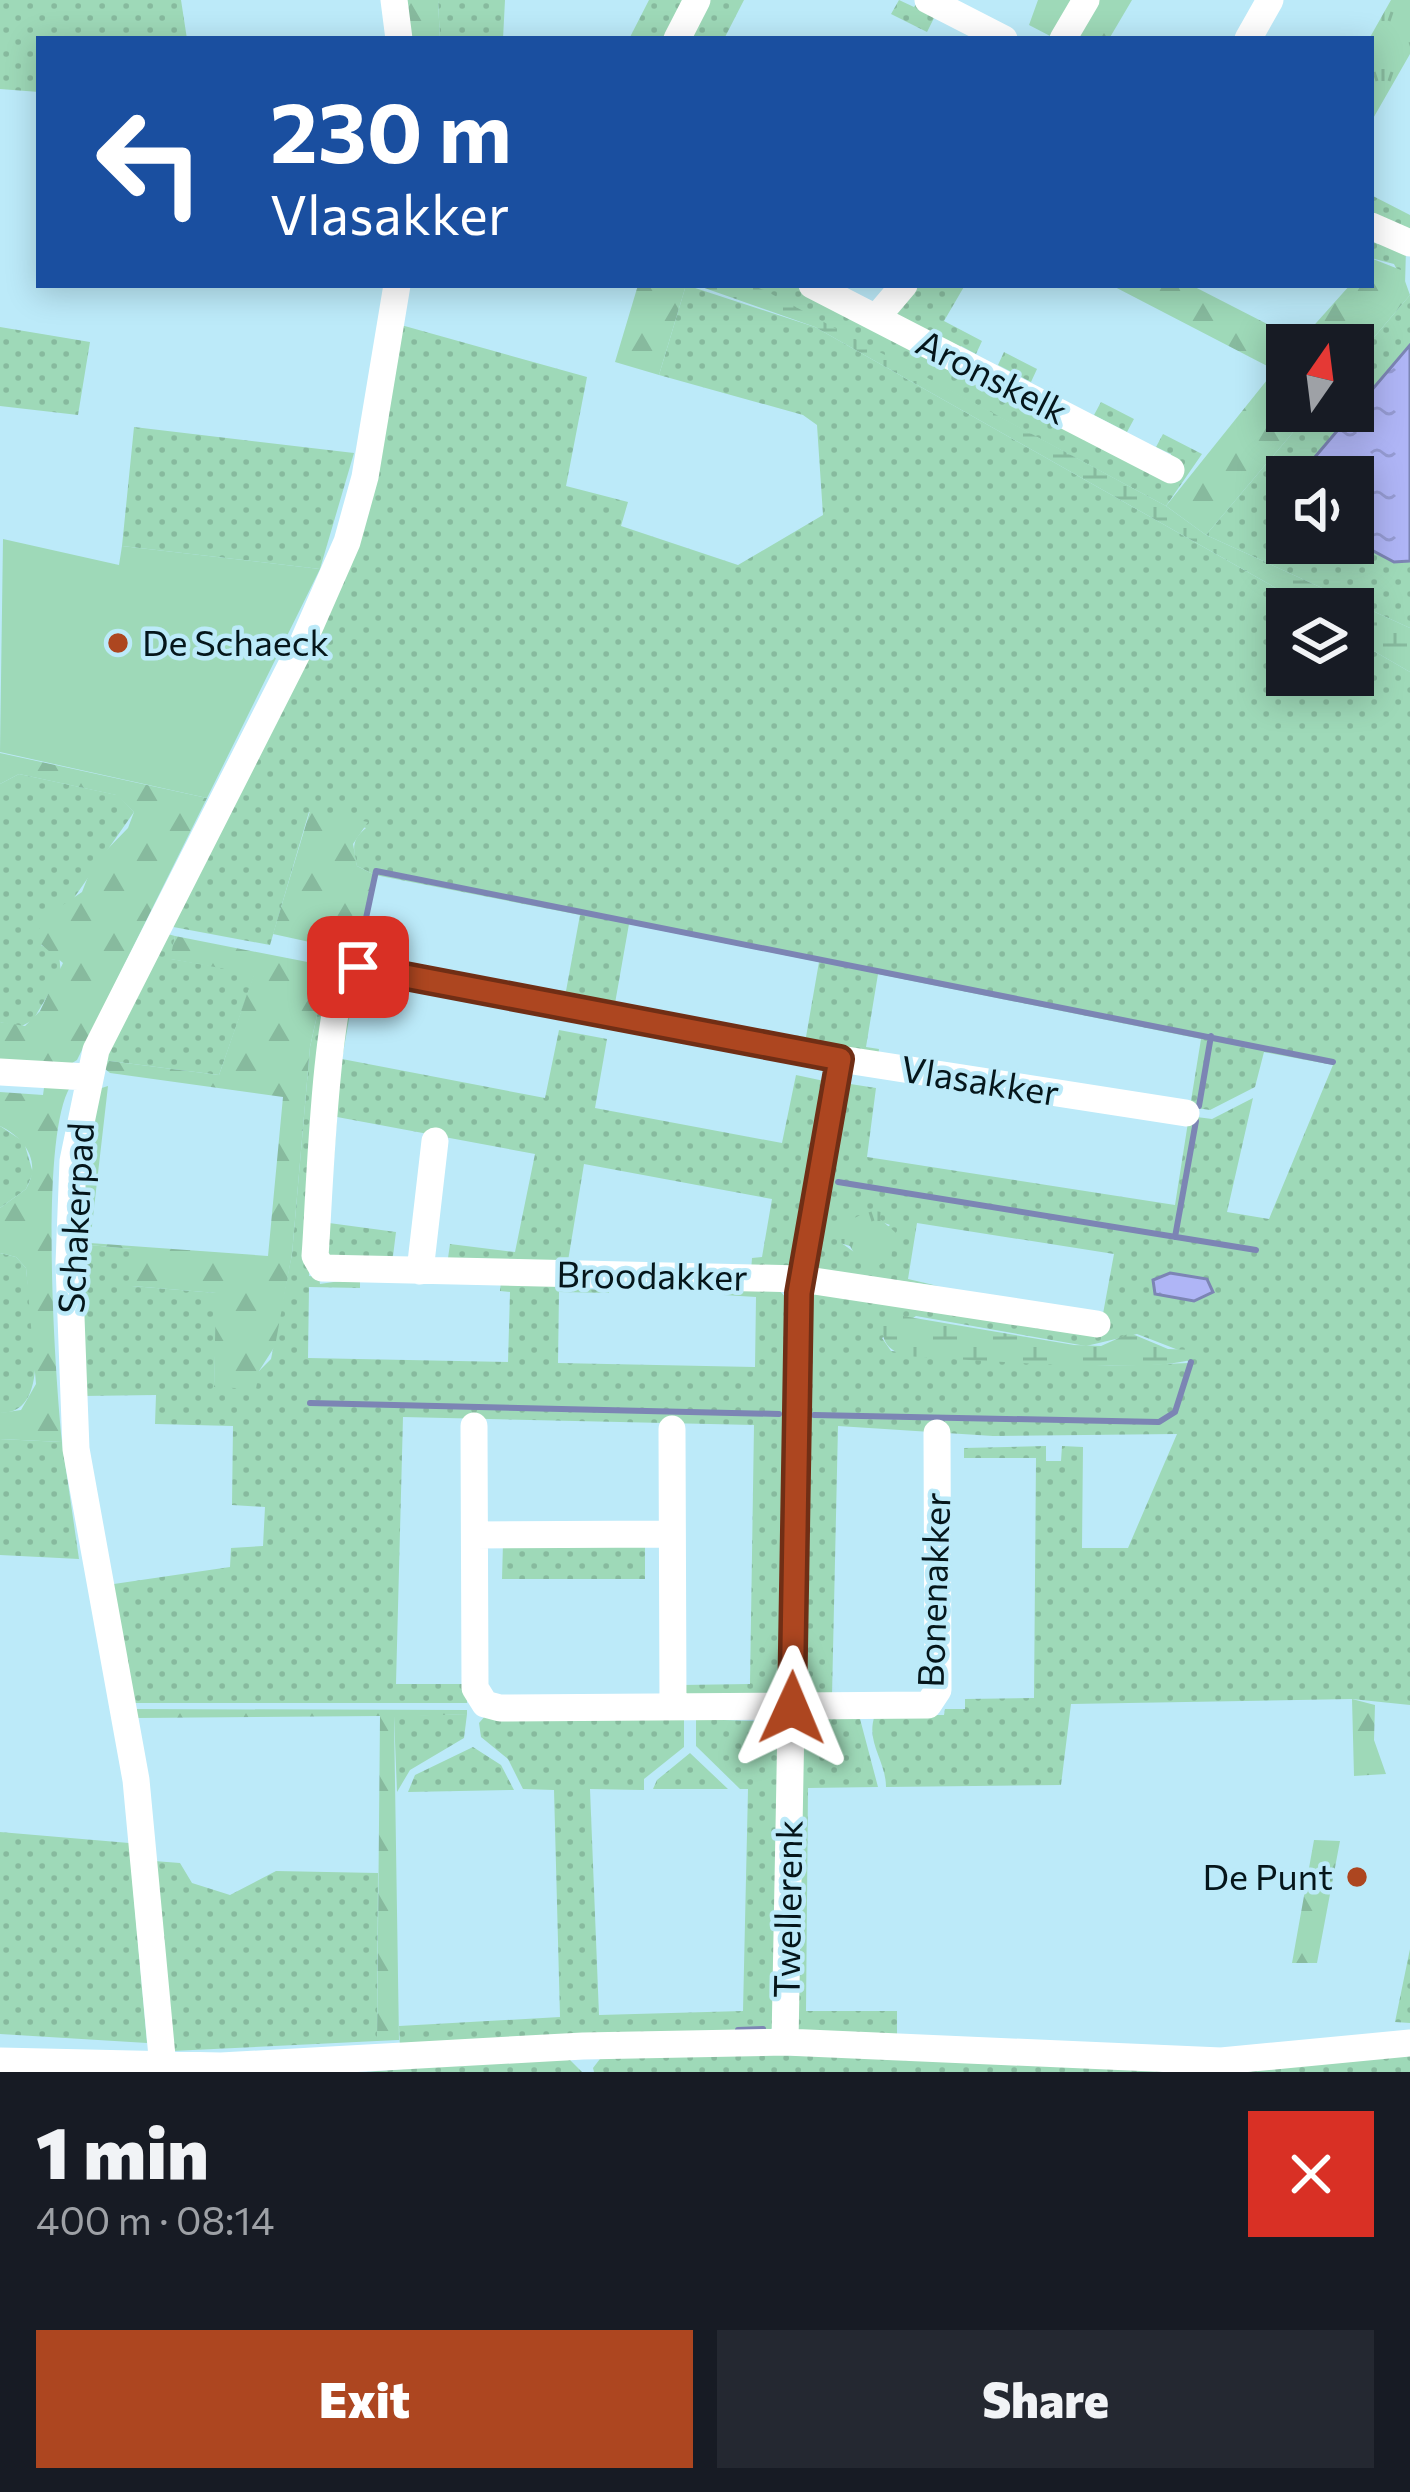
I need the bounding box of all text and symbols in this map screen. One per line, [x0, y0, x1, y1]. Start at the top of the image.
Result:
text: 230 m [270, 78, 512, 180]
icon: left [72, 84, 228, 240]
text: Vlasakker [270, 180, 509, 246]
street label: Aronskelk [910, 319, 1076, 432]
north arrow [1266, 324, 1374, 432]
map controls [1266, 324, 1374, 696]
button: sound [1266, 456, 1374, 564]
button: layers [1266, 588, 1374, 696]
place label: De Schaeck [142, 619, 329, 663]
marker: De Schaeck [105, 630, 131, 656]
pin [307, 916, 409, 1018]
icon: arrive [325, 934, 391, 1000]
street label: Vlasakker [898, 1045, 1063, 1113]
street label: Schakerpad [47, 1121, 101, 1315]
street label: Broodakker [556, 1250, 748, 1298]
street label: Bonenakker [907, 1492, 957, 1688]
position arrow [729, 1645, 855, 1771]
street label: Twellerenk [762, 1820, 810, 1998]
place label: De Punt [1203, 1853, 1333, 1897]
marker: De Punt [1344, 1864, 1370, 1890]
text: 1 min [36, 2106, 209, 2194]
button: close [1248, 2111, 1374, 2237]
text: 400 m · 08:14 [36, 2195, 274, 2243]
button: Exit [36, 2330, 693, 2468]
button: Share [717, 2330, 1374, 2468]

